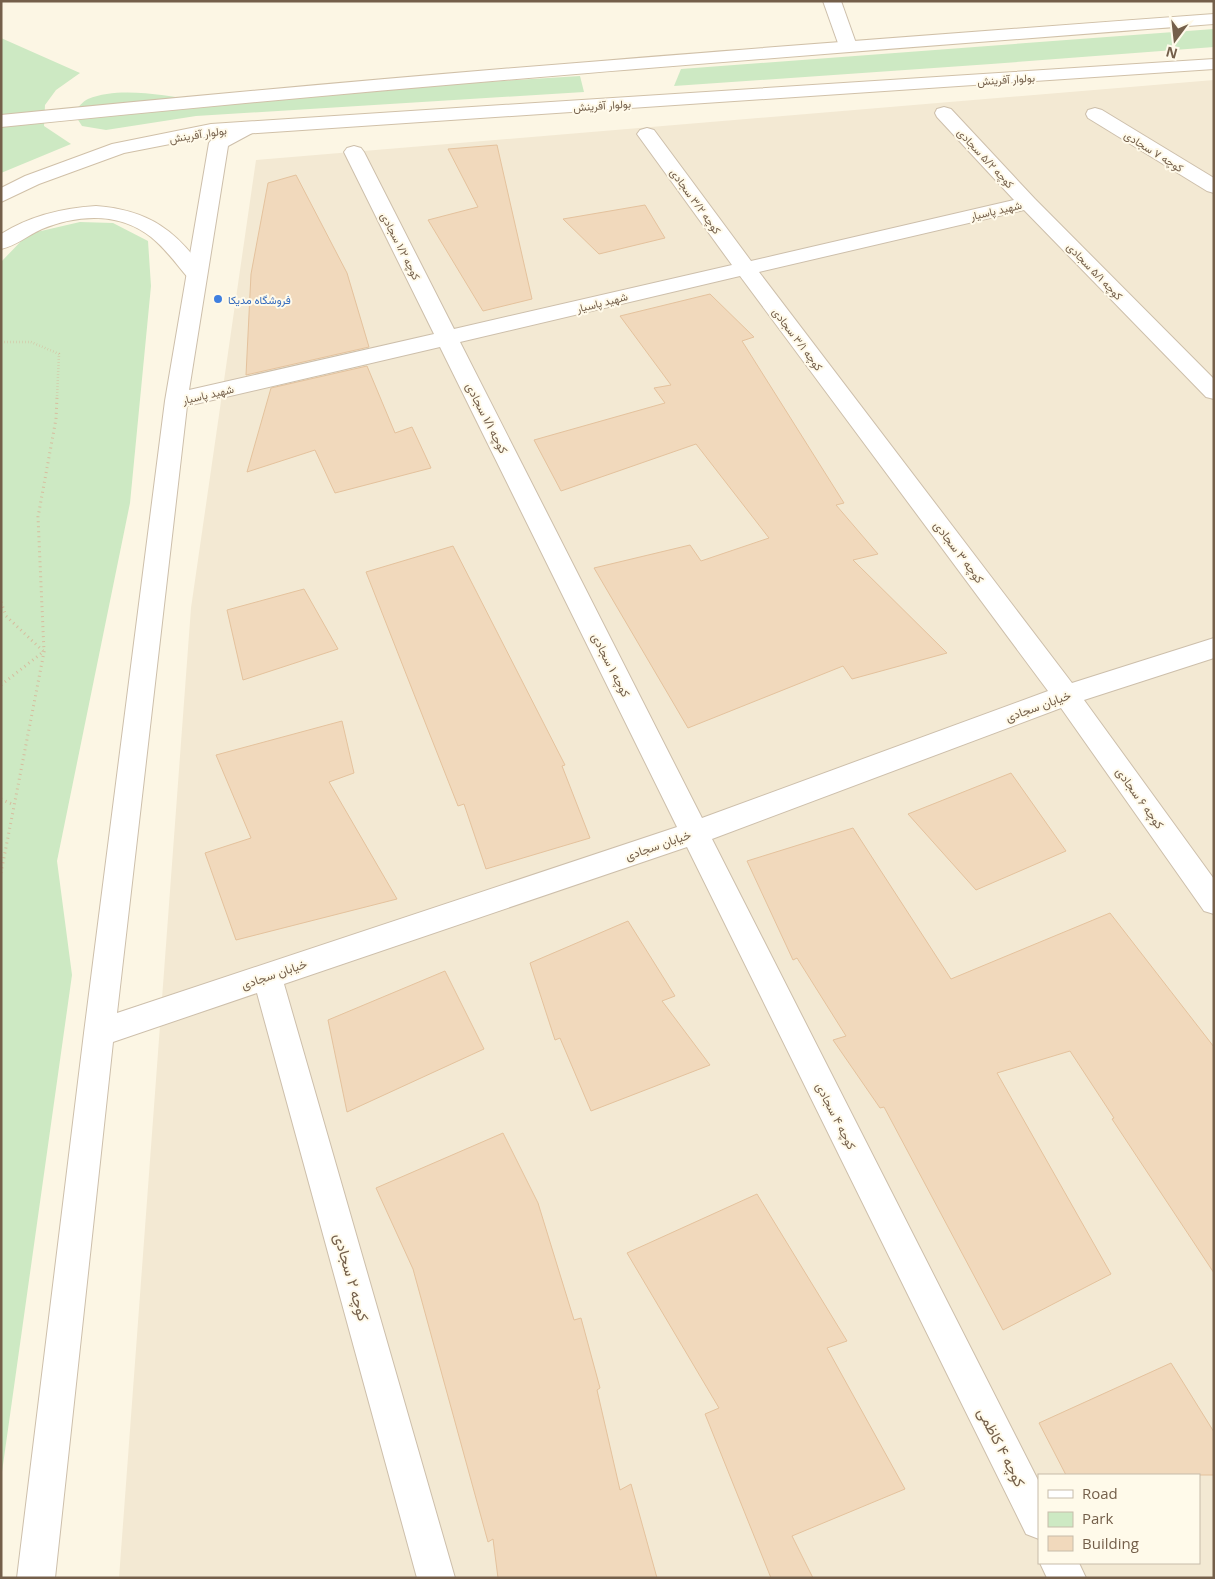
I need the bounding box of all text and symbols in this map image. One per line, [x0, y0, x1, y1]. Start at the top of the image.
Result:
north arrow [1150, 15, 1200, 65]
text: N [1164, 42, 1179, 64]
street label: بولوار آفرینش [977, 69, 1035, 89]
street label: بولوار آفرینش [573, 95, 631, 115]
street label: بولوار آفرینش [168, 122, 228, 146]
street label: کوچه ۵/۲ سجادی [954, 125, 1018, 192]
street label: کوچه ۷ سجادی [1121, 127, 1187, 176]
street label: کوچه ۳/۲ سجادی [666, 165, 725, 238]
street label: شهید پاسیار [968, 197, 1024, 224]
street label: کوچه ۱/۲ سجادی [377, 210, 424, 283]
street label: کوچه ۵/۱ سجادی [1063, 239, 1126, 304]
street label: شهید پاسیار [574, 288, 630, 317]
place label: فروشگاه مدیکا [228, 292, 291, 307]
marker: فروشگاه مدیکا [212, 293, 224, 305]
street label: کوچه ۳/۱ سجادی [769, 304, 827, 374]
street label: کوچه ۱/۱ سجادی [462, 380, 512, 456]
street label: شهید پاسیار [180, 381, 236, 408]
street label: کوچه ۳ سجادی [930, 517, 988, 587]
street label: کوچه ۱ سجادی [588, 630, 634, 700]
street label: خیابان سجادی [1003, 686, 1073, 726]
street label: کوچه ۶ سجادی [1112, 764, 1168, 832]
street label: خیابان سجادی [623, 826, 693, 864]
street label: خیابان سجادی [239, 955, 309, 993]
street label: کوچه ۴ سجادی [812, 1080, 860, 1152]
street label: کوچه ۲ سجادی [329, 1231, 374, 1324]
street label: کوچه ۴ کاظمی [973, 1404, 1031, 1491]
legend [1038, 1474, 1200, 1564]
text: Road [1082, 1483, 1118, 1503]
text: Park [1082, 1508, 1113, 1528]
text: Building [1082, 1533, 1139, 1553]

